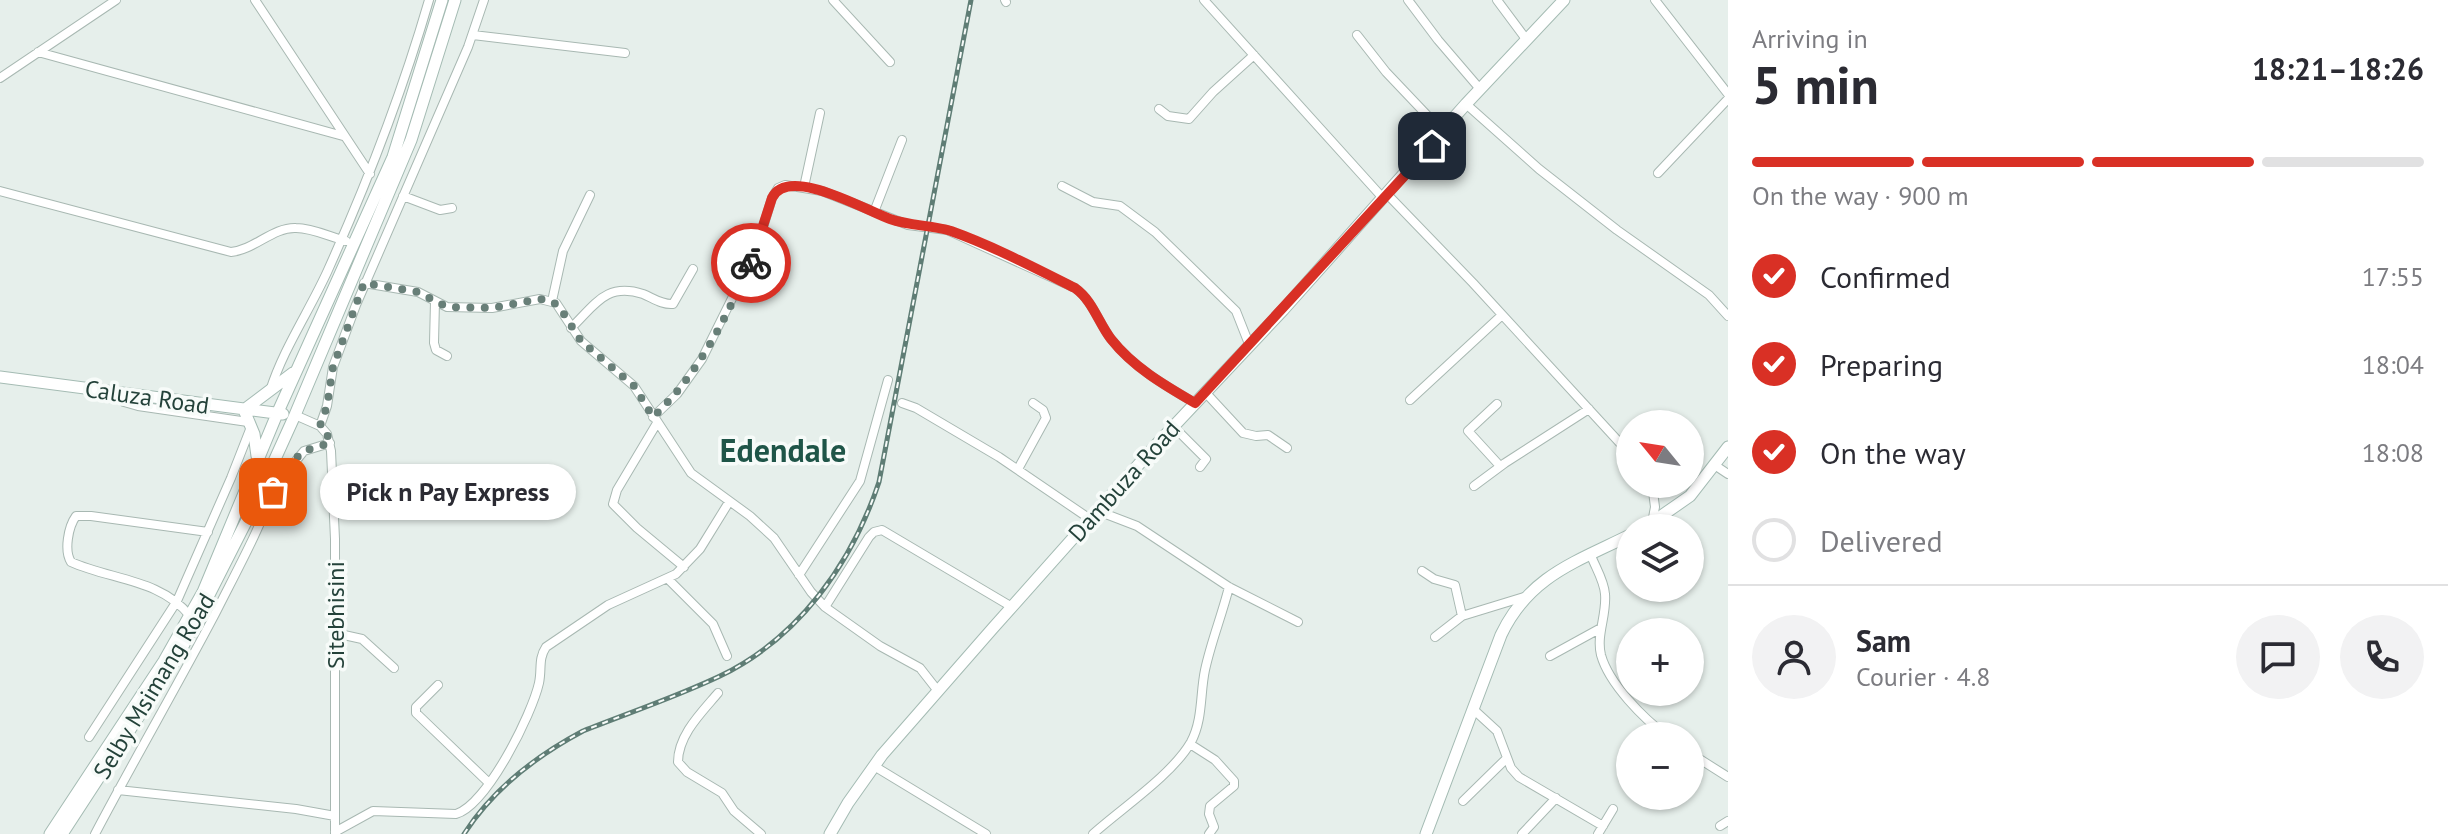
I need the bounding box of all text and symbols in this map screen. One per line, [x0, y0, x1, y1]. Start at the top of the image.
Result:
text: Arriving in [1752, 22, 1868, 55]
text: 18:21–18:26 [2252, 49, 2424, 88]
text: 5 min [1752, 51, 1879, 118]
pin [1398, 112, 1466, 180]
icon: home [1410, 124, 1454, 168]
text: On the way · 900 m [1752, 179, 1969, 212]
courier [711, 223, 791, 303]
icon: bike [729, 241, 773, 285]
icon: check [1752, 254, 1796, 298]
text: Confirmed [1820, 257, 1951, 296]
text: 17:55 [2362, 260, 2424, 293]
icon: check [1752, 342, 1796, 386]
text: Preparing [1820, 345, 1943, 384]
text: 18:04 [2362, 348, 2424, 381]
street label: Caluza Road [83, 373, 211, 421]
north arrow [1616, 410, 1704, 498]
map controls [1616, 410, 1704, 810]
street label: Dambuza Road [1061, 414, 1187, 548]
district label: Edendale [720, 429, 846, 471]
icon: check [1752, 430, 1796, 474]
text: On the way [1820, 433, 1966, 472]
text: 18:08 [2362, 436, 2424, 469]
pin [239, 458, 307, 526]
callout: Pick n Pay Express [321, 464, 577, 520]
icon: bag [251, 470, 295, 514]
text: Pick n Pay Express [346, 475, 550, 508]
button: layers [1616, 514, 1704, 602]
text: Delivered [1820, 521, 1943, 560]
street label: Sitebhisini [320, 561, 351, 669]
street label: Selby Msimang Road [86, 587, 222, 785]
button: person [1752, 615, 1836, 699]
button: chat [2236, 615, 2320, 699]
button: phone [2340, 615, 2424, 699]
button: + [1616, 618, 1704, 706]
text: Sam [1856, 621, 1911, 660]
text: Courier · 4.8 [1856, 660, 1990, 693]
button: − [1616, 722, 1704, 810]

